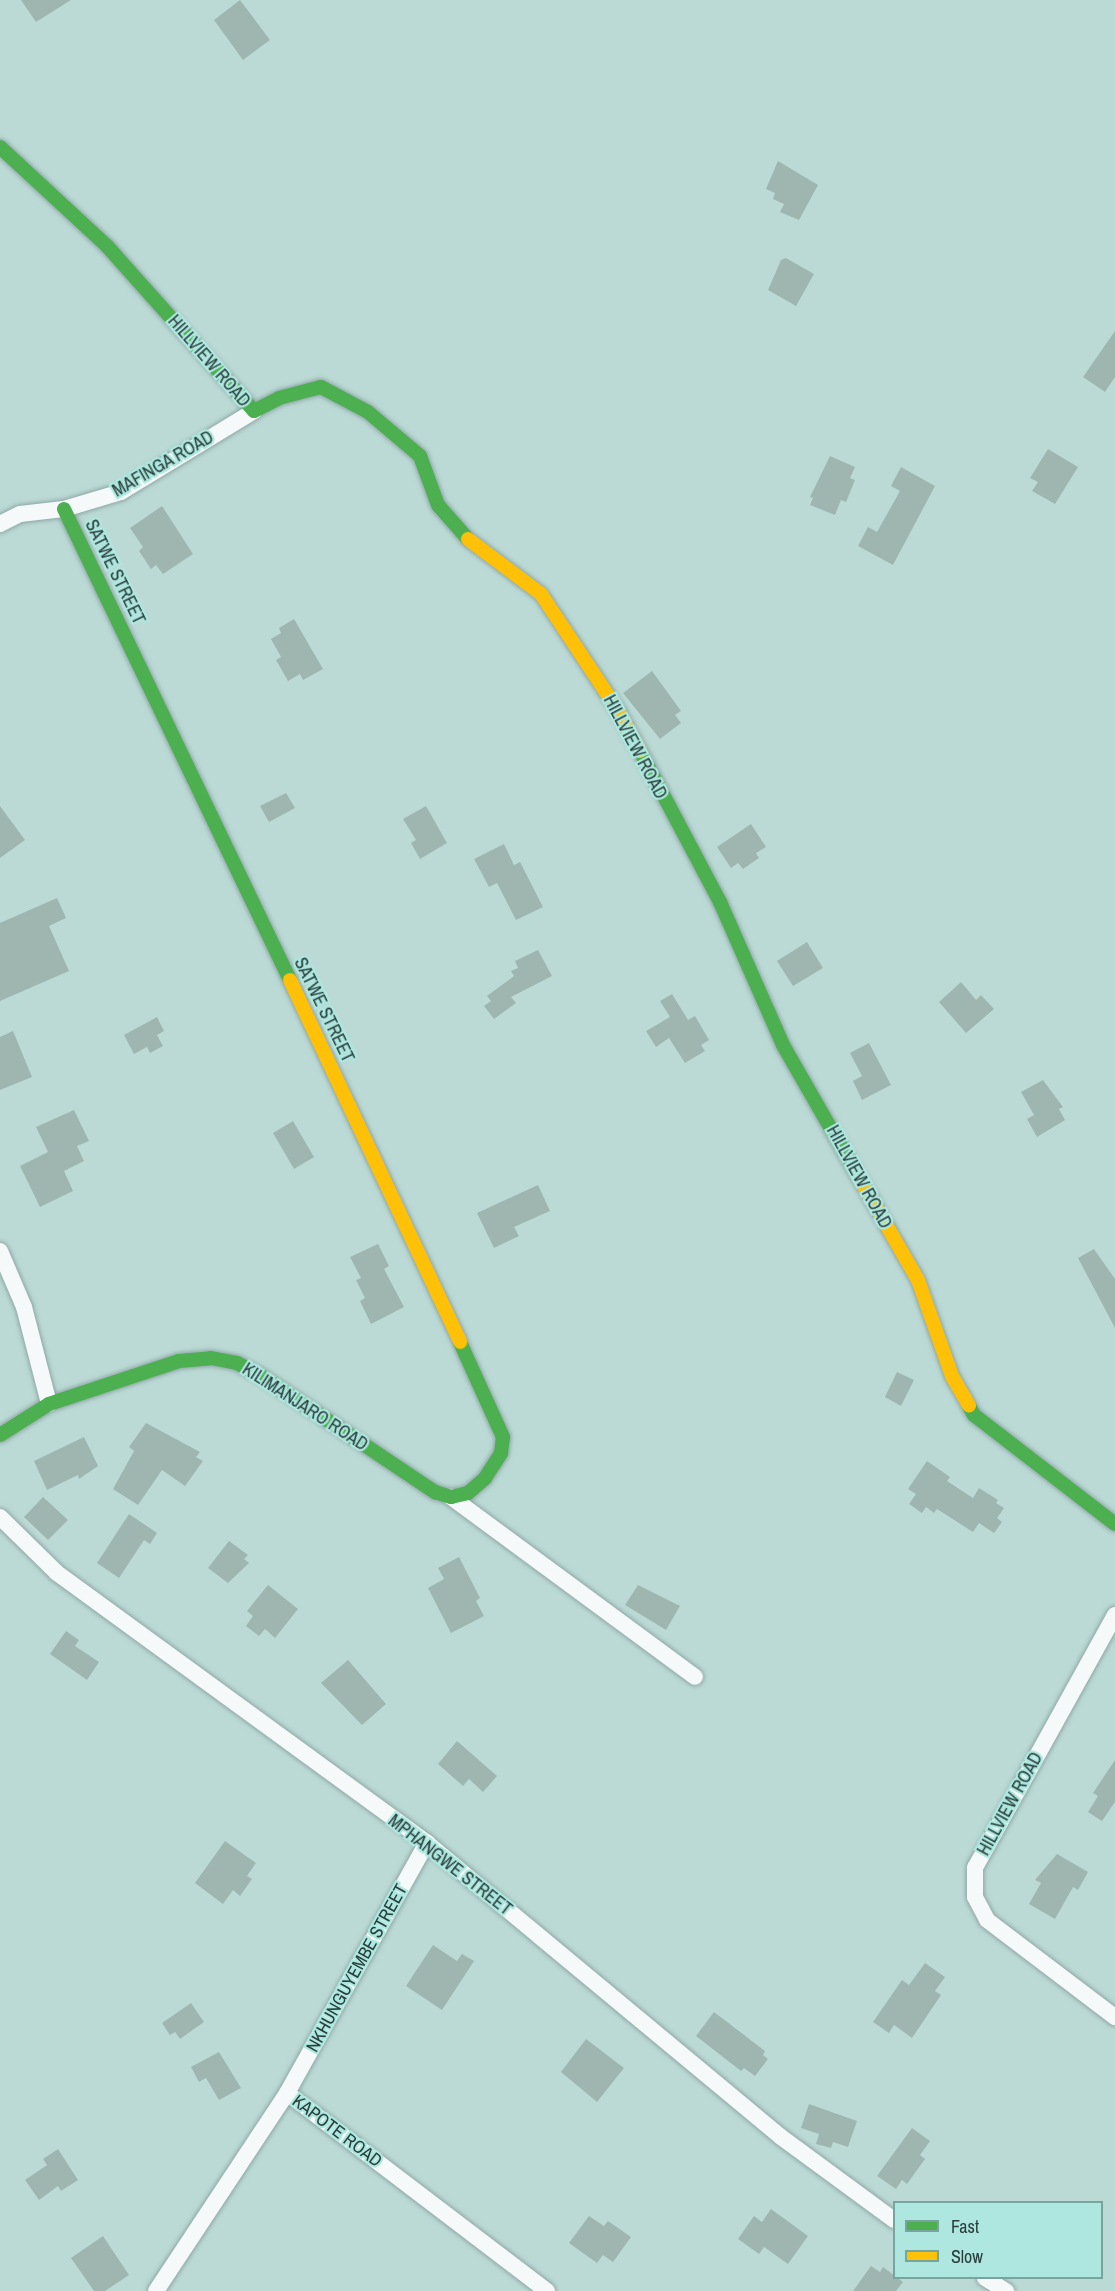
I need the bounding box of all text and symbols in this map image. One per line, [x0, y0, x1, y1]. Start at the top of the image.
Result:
street label: HILLVIEW ROAD [163, 311, 255, 411]
street label: MAFINGA ROAD [108, 426, 218, 502]
street label: SATWE STREET [80, 516, 150, 628]
street label: HILLVIEW ROAD [599, 691, 671, 803]
street label: SATWE STREET [289, 954, 359, 1066]
street label: HILLVIEW ROAD [822, 1122, 896, 1232]
street label: KILIMANJARO ROAD [238, 1358, 372, 1456]
street label: HILLVIEW ROAD [973, 1749, 1047, 1859]
street label: MPHANGWE STREET [384, 1810, 516, 1920]
street label: NKHUNGUYEMBE STREET [302, 1880, 412, 2056]
street label: KAPOTE ROAD [288, 2090, 386, 2172]
legend [893, 2201, 1103, 2279]
text: Fast [951, 2214, 979, 2239]
text: Slow [951, 2244, 983, 2269]

